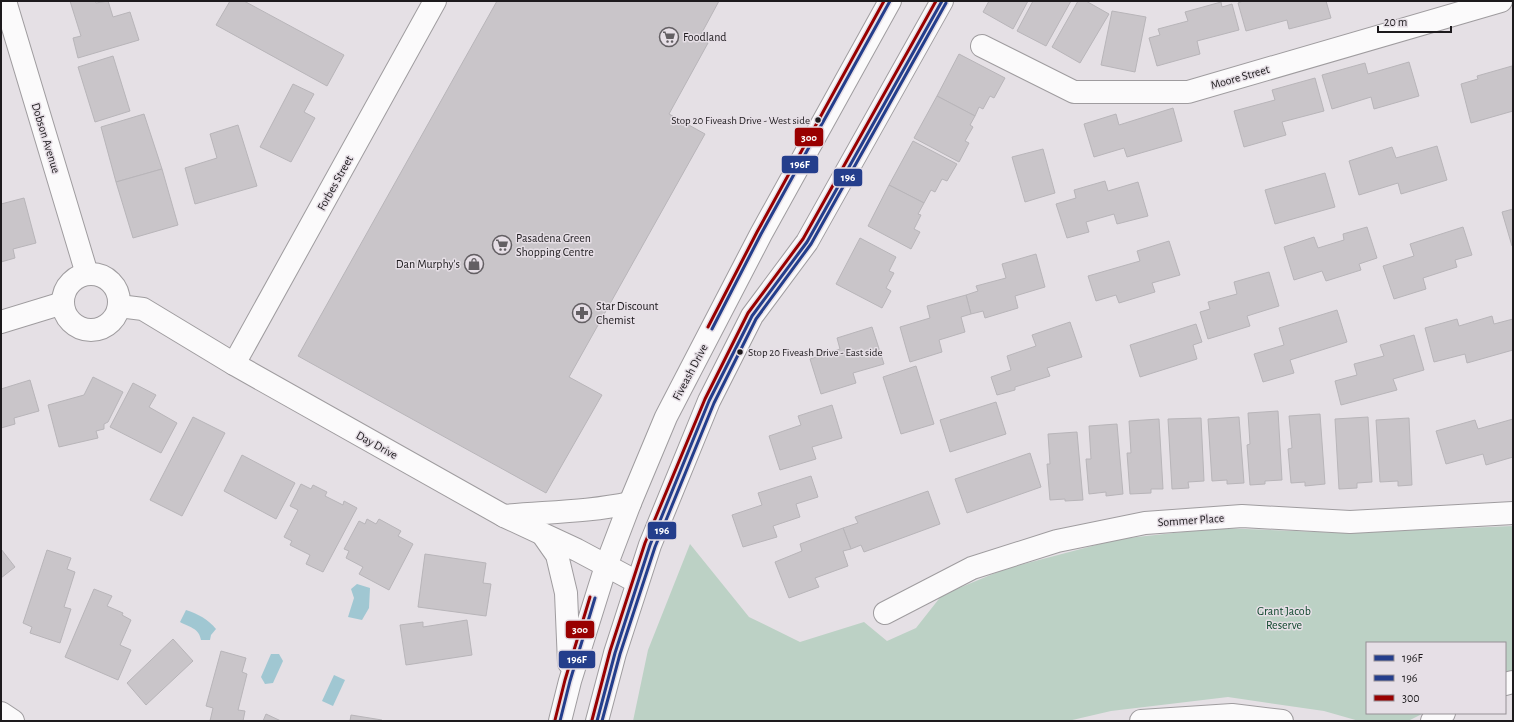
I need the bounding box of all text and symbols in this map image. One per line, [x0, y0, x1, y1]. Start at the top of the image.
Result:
scale bar [1378, 8, 1451, 34]
text: 20 m [1384, 16, 1407, 28]
supermarket icon: Foodland [658, 26, 680, 48]
place label: Foodland [683, 31, 727, 43]
street label: Moore Street [1209, 63, 1271, 91]
street label: Dobson Avenue [30, 101, 62, 175]
place label: Stop 20 Fiveash Drive - West side [671, 115, 810, 126]
marker: Stop 20 Fiveash Drive - West side [813, 115, 823, 125]
line badge: 300 [794, 127, 824, 147]
text: 300 [801, 132, 817, 143]
street label: Forbes Street [315, 153, 355, 213]
line badge: 196F [781, 155, 819, 174]
text: 196F [790, 159, 811, 170]
line badge: 196 [833, 168, 863, 187]
text: 196 [841, 172, 855, 183]
place label: Pasadena Green Shopping Centre [516, 232, 594, 258]
supermarket icon: Pasadena Green Shopping Centre [491, 234, 513, 256]
shop icon: Dan Murphy's [463, 253, 485, 275]
place label: Dan Murphy's [396, 258, 460, 271]
place label: Star Discount Chemist [596, 300, 659, 326]
pharmacy icon: Star Discount Chemist [571, 302, 593, 324]
street label: Fiveash Drive [670, 342, 710, 402]
marker: Stop 20 Fiveash Drive - East side [735, 347, 745, 357]
place label: Stop 20 Fiveash Drive - East side [748, 347, 883, 358]
street label: Day Drive [354, 429, 400, 462]
street label: Sommer Place [1157, 512, 1225, 528]
line badge: 196 [647, 521, 677, 540]
text: 196 [655, 525, 669, 536]
park label: Grant Jacob Reserve [1257, 605, 1311, 631]
line badge: 300 [565, 620, 595, 639]
text: 300 [572, 624, 588, 635]
legend [1366, 642, 1506, 714]
line badge: 196F [558, 650, 596, 669]
text: 196F [1402, 652, 1423, 664]
text: 196F [567, 654, 588, 665]
text: 196 [1402, 672, 1418, 684]
text: 300 [1402, 692, 1420, 704]

